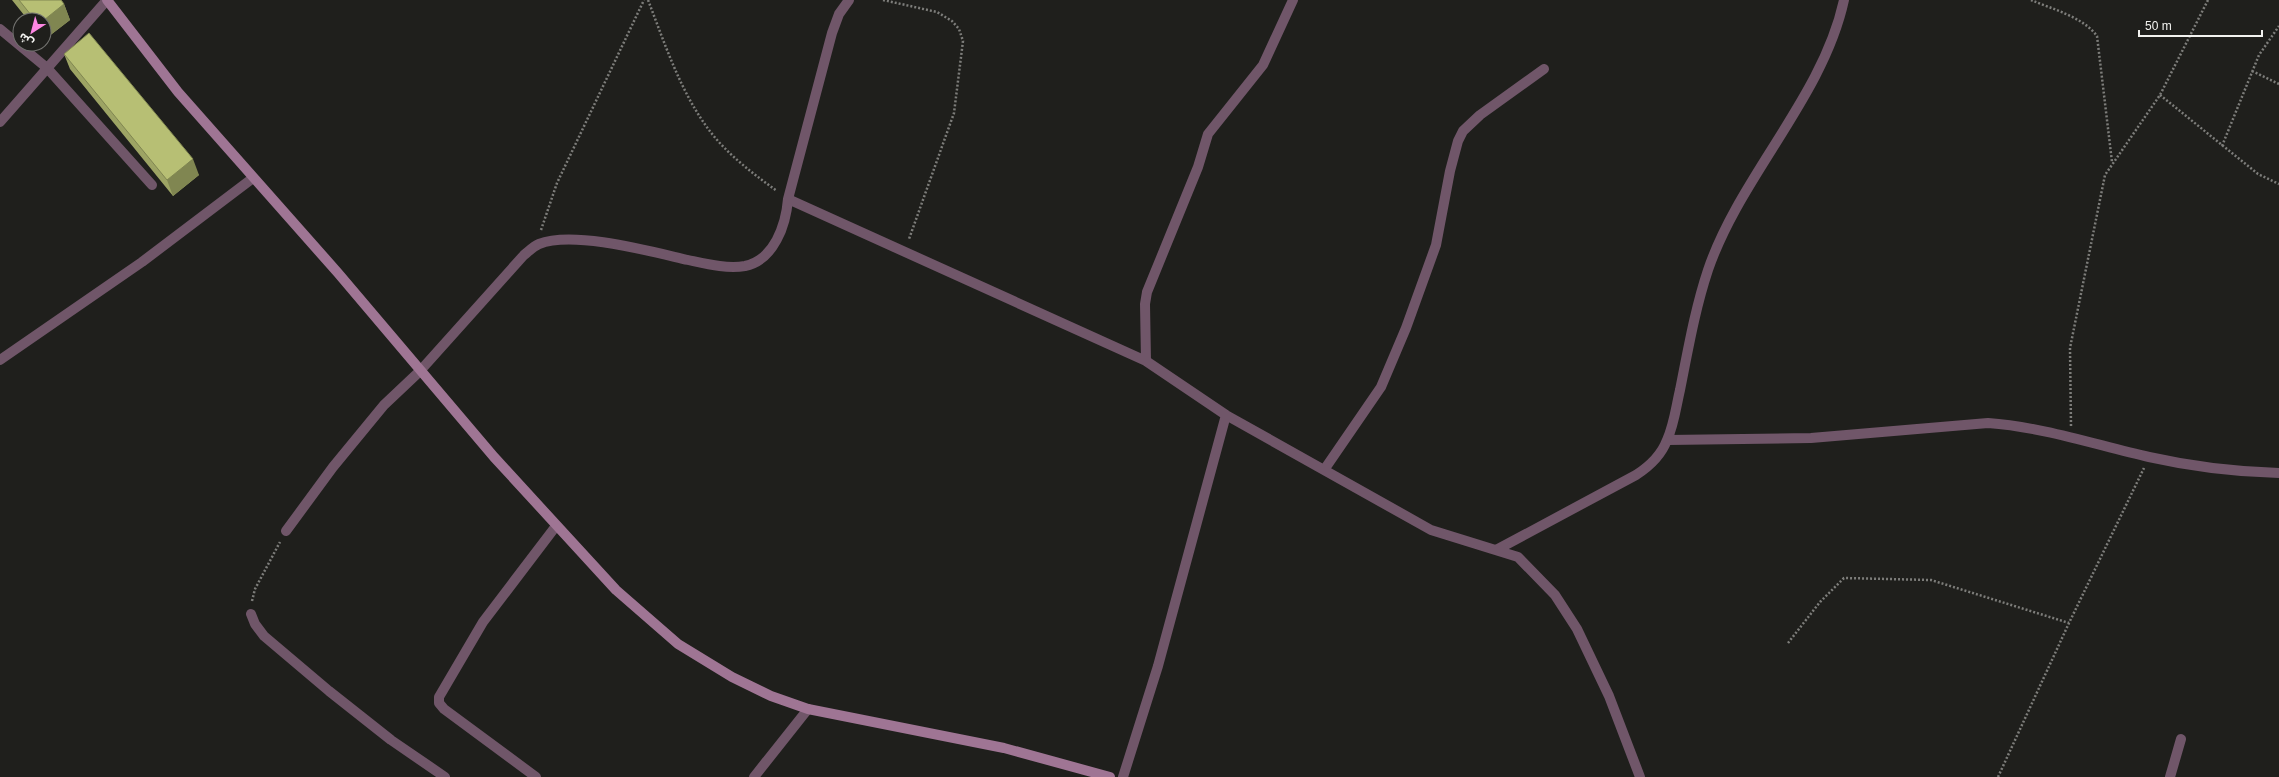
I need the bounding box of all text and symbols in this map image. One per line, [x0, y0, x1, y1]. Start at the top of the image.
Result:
north arrow [12, 12, 52, 52]
scale bar [2139, 12, 2262, 38]
text: 50 m [2145, 19, 2172, 33]
text: ش [16, 30, 36, 49]

